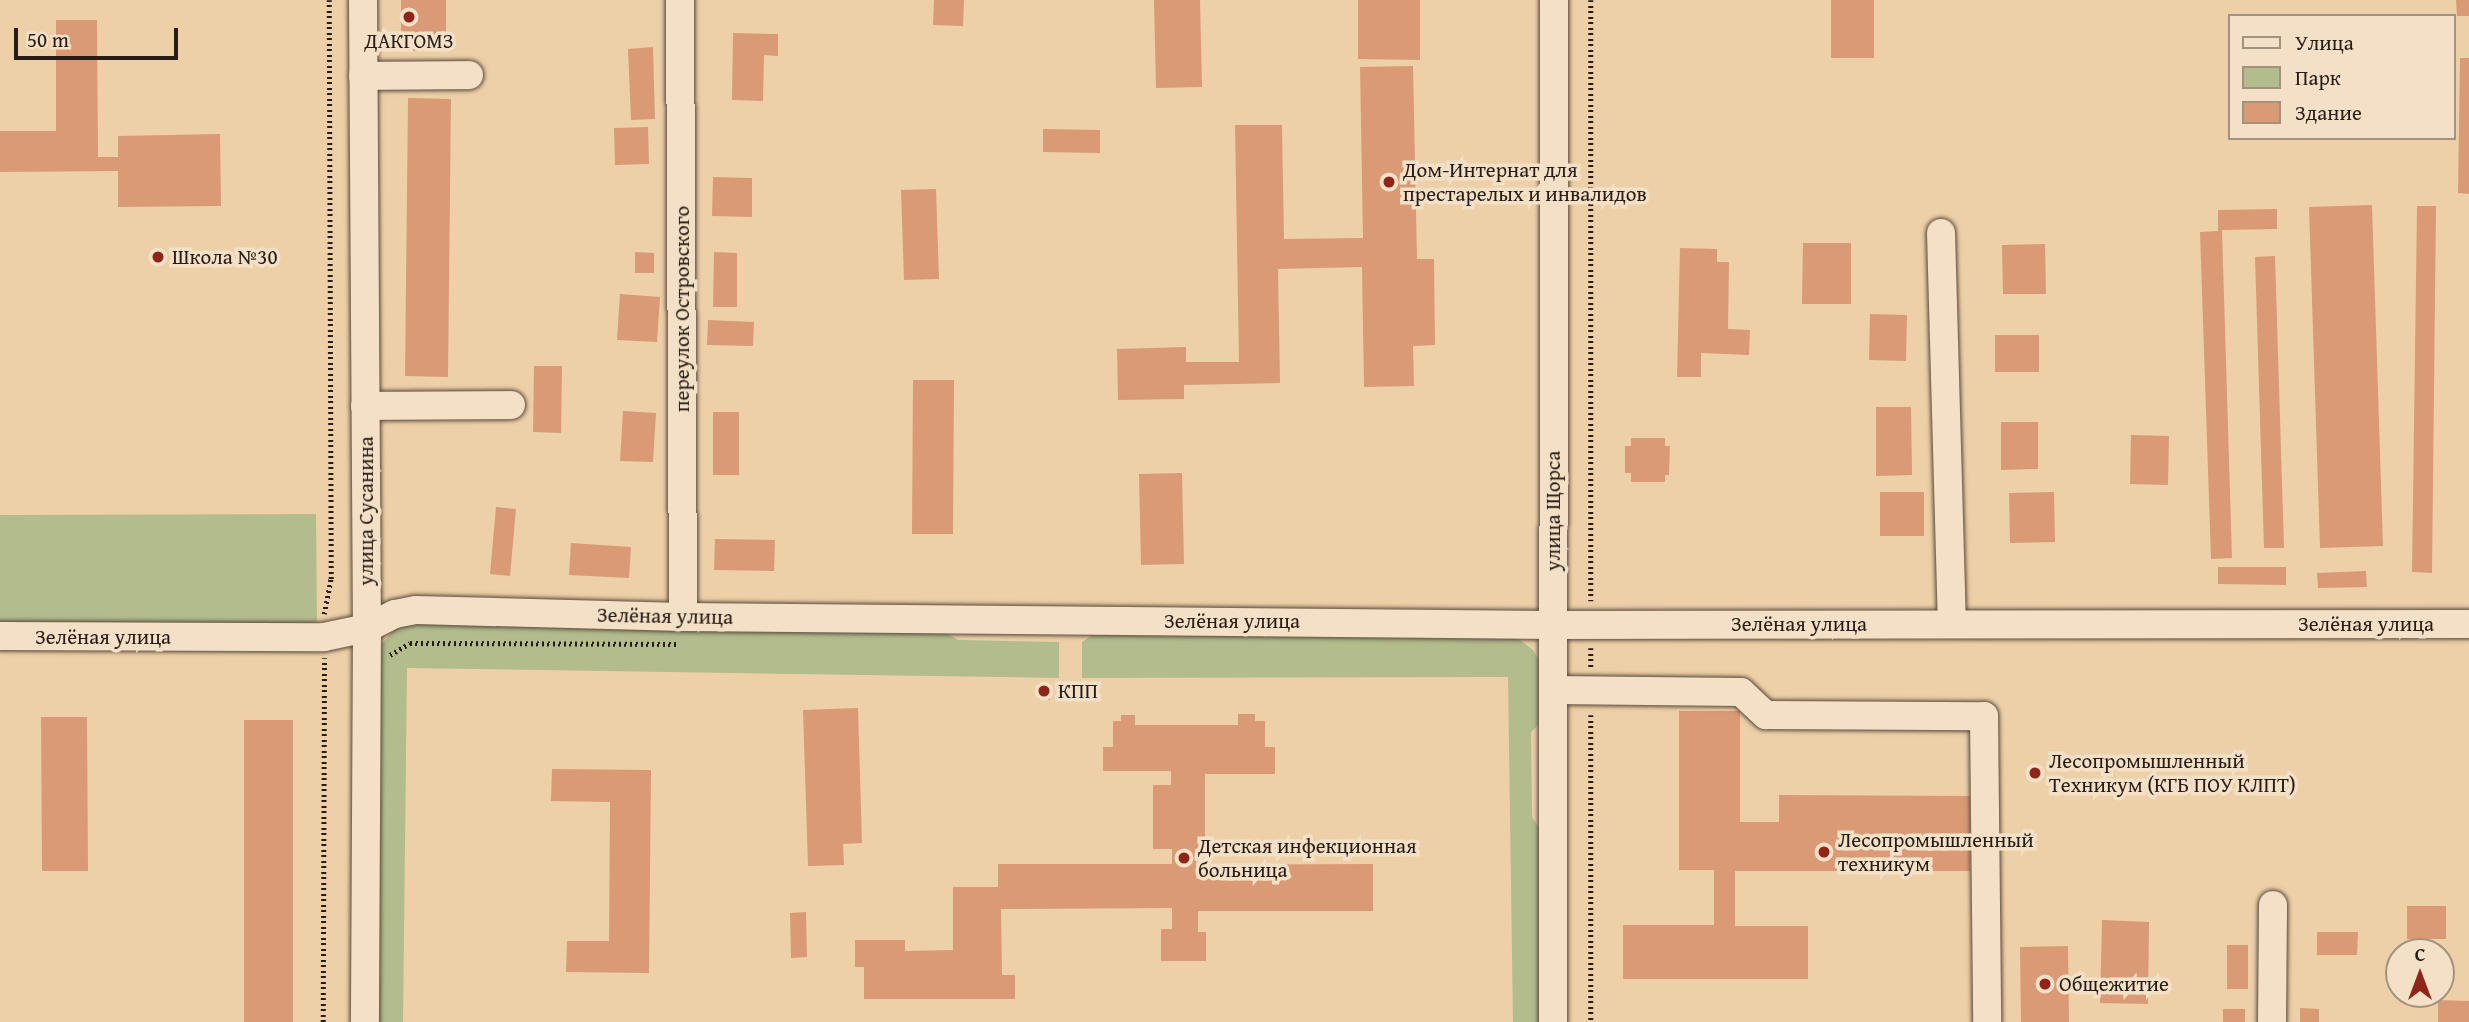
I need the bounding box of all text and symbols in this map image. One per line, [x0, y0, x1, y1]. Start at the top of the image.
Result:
marker: ДАКГОМЗ [401, 9, 417, 25]
scale bar [18, 14, 182, 58]
legend [2228, 14, 2455, 140]
text: 50 m [27, 24, 69, 55]
text: Улица [2295, 27, 2354, 58]
place label: ДАКГОМЗ [364, 28, 454, 54]
text: Парк [2295, 62, 2341, 93]
text: Здание [2295, 97, 2362, 128]
place label: Дом-Интернат для престарелых и инвалидов [1403, 157, 1647, 207]
marker: Дом-Интернат для престарелых и инвалидов [1381, 174, 1397, 190]
street label: переулок Островского [669, 206, 695, 412]
place label: Школа №30 [172, 244, 278, 270]
marker: Школа №30 [150, 249, 166, 265]
street label: улица Сусанина [353, 436, 379, 586]
street label: улица Щорса [1540, 451, 1566, 571]
street label: Зелёная улица [597, 602, 733, 630]
street label: Зелёная улица [1164, 608, 1300, 634]
street label: Зелёная улица [1731, 611, 1867, 637]
street label: Зелёная улица [2298, 611, 2434, 637]
street label: Зелёная улица [35, 624, 171, 650]
place label: КПП [1058, 678, 1098, 704]
marker: КПП [1036, 683, 1052, 699]
place label: Лесопромышленный Техникум (КГБ ПОУ КЛПТ) [2049, 748, 2296, 798]
marker: Лесопромышленный Техникум (КГБ ПОУ КЛПТ) [2027, 765, 2043, 781]
place label: Лесопромышленный техникум [1838, 827, 2034, 877]
place label: Детская инфекционная больница [1198, 833, 1417, 883]
marker: Лесопромышленный техникум [1816, 844, 1832, 860]
marker: Детская инфекционная больница [1176, 850, 1192, 866]
north arrow [2385, 938, 2455, 1008]
text: С [2415, 940, 2425, 968]
place label: Общежитие [2059, 971, 2169, 997]
marker: Общежитие [2037, 976, 2053, 992]

